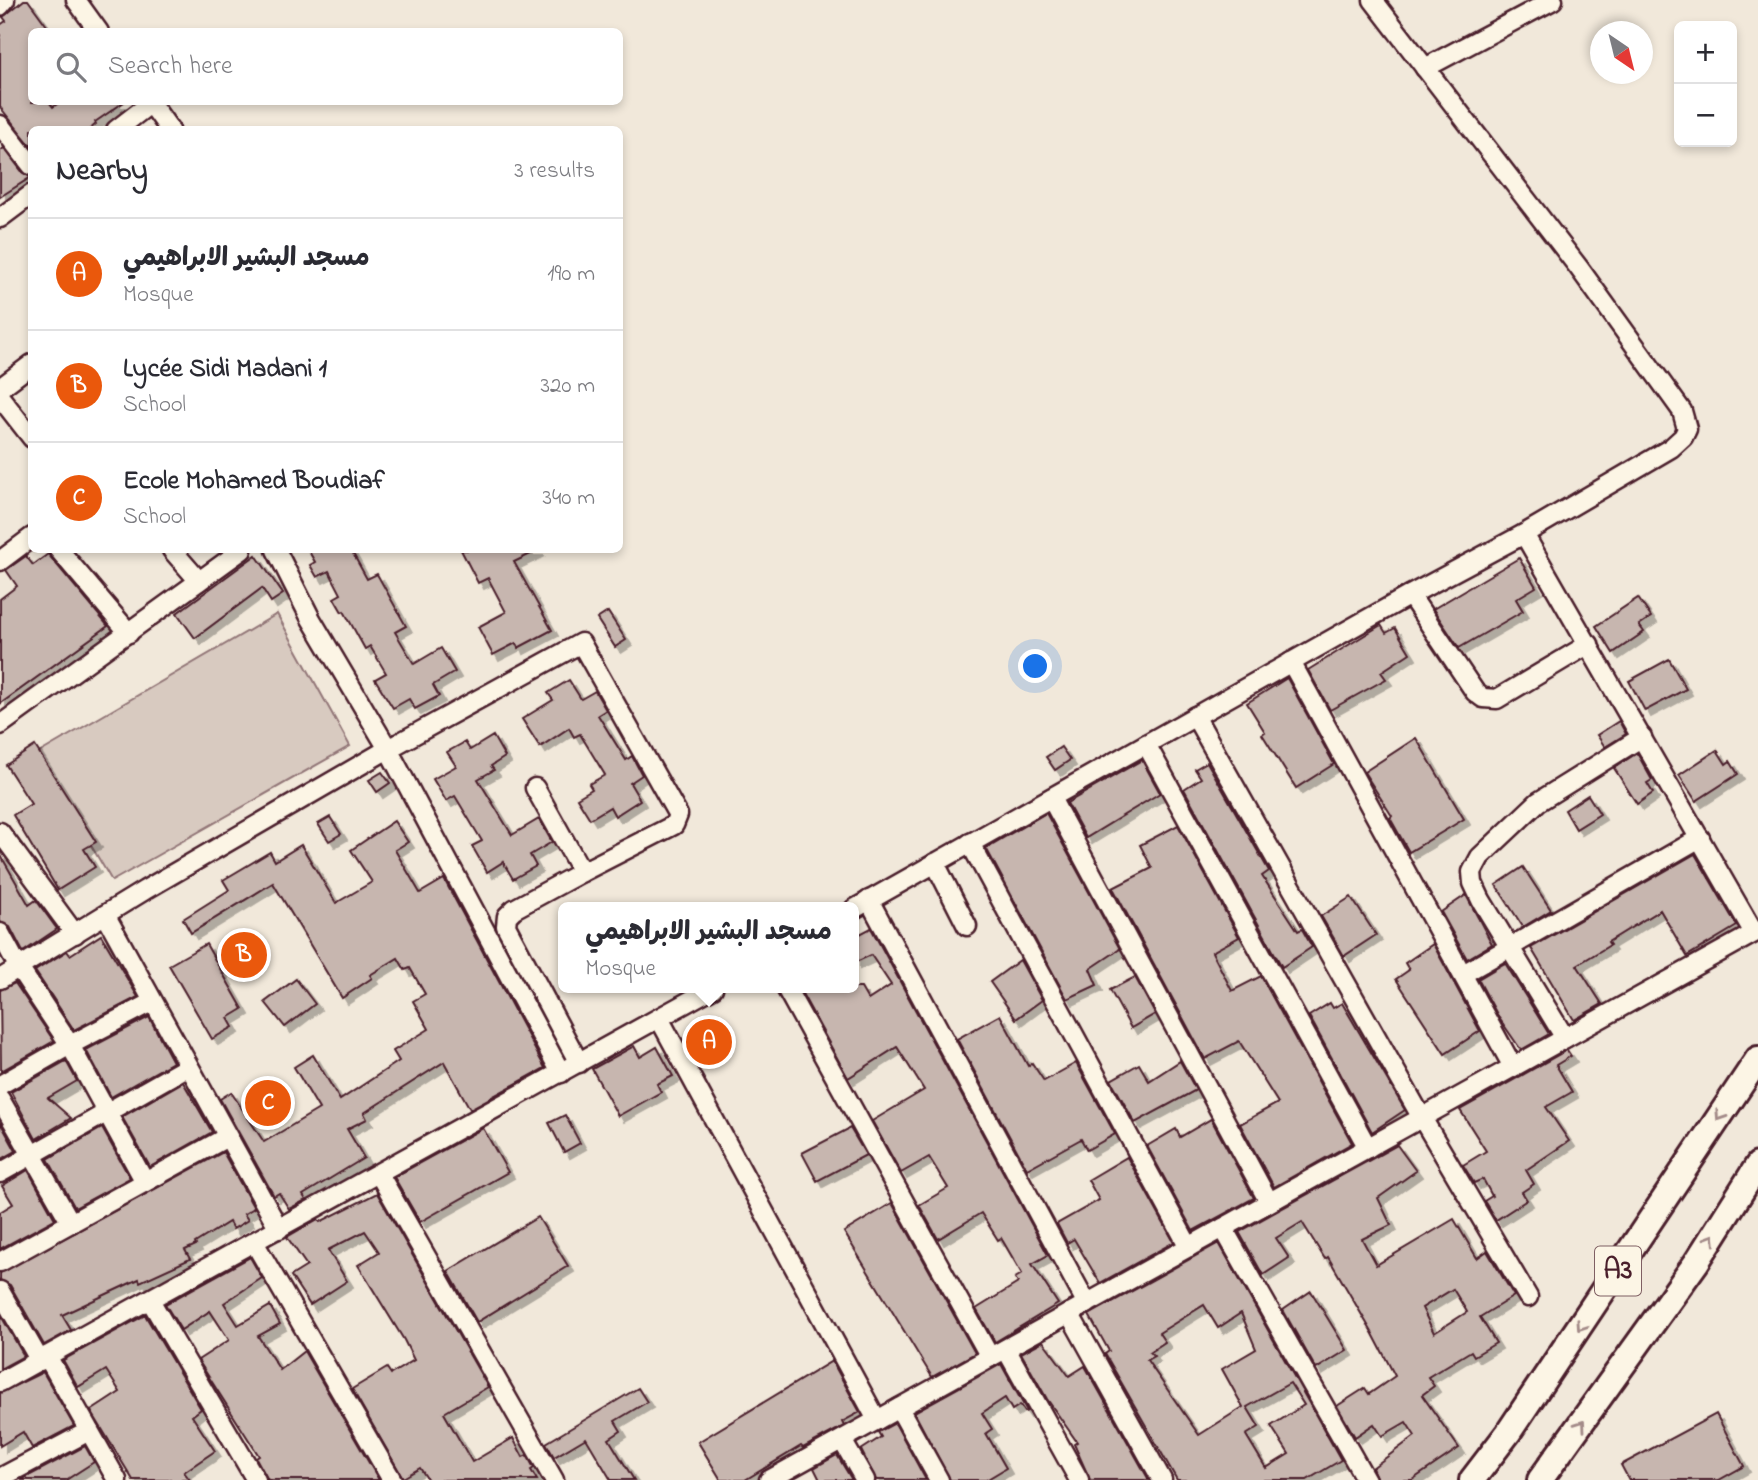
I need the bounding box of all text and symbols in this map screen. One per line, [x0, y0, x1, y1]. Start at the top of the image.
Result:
north arrow [1590, 21, 1653, 84]
map controls [1674, 21, 1737, 147]
button: + [1674, 21, 1737, 84]
search box [28, 28, 623, 105]
icon: search [52, 48, 90, 86]
text: Search here [108, 48, 233, 86]
button: − [1674, 84, 1737, 147]
text: Nearby [56, 150, 148, 194]
text: 3 results [514, 155, 595, 188]
text: مسجد البشير الابراهيمي [123, 240, 370, 278]
text: A [72, 258, 86, 291]
text: 190 m [547, 258, 595, 291]
text: Mosque [123, 279, 194, 312]
text: Lycée Sidi Madani 1 [123, 351, 327, 389]
text: B [71, 370, 87, 403]
text: 320 m [541, 370, 595, 403]
text: School [123, 389, 186, 422]
text: Ecole Mohamed Boudiaf [123, 463, 385, 501]
text: C [73, 482, 85, 515]
text: 340 m [542, 482, 595, 515]
text: School [123, 501, 186, 534]
your location [1018, 649, 1052, 683]
popup [558, 902, 859, 993]
text: مسجد البشير الابراهيمي [585, 914, 832, 952]
pin: B [221, 929, 267, 981]
text: Mosque [585, 953, 656, 986]
pin: A [686, 1016, 732, 1068]
pin: C [245, 1077, 291, 1129]
one-way arrow [1716, 1108, 1729, 1121]
one-way arrow [1703, 1234, 1715, 1247]
road number: A3 [1595, 1246, 1641, 1296]
one-way arrow [1577, 1318, 1589, 1331]
one-way arrow [1572, 1420, 1585, 1433]

